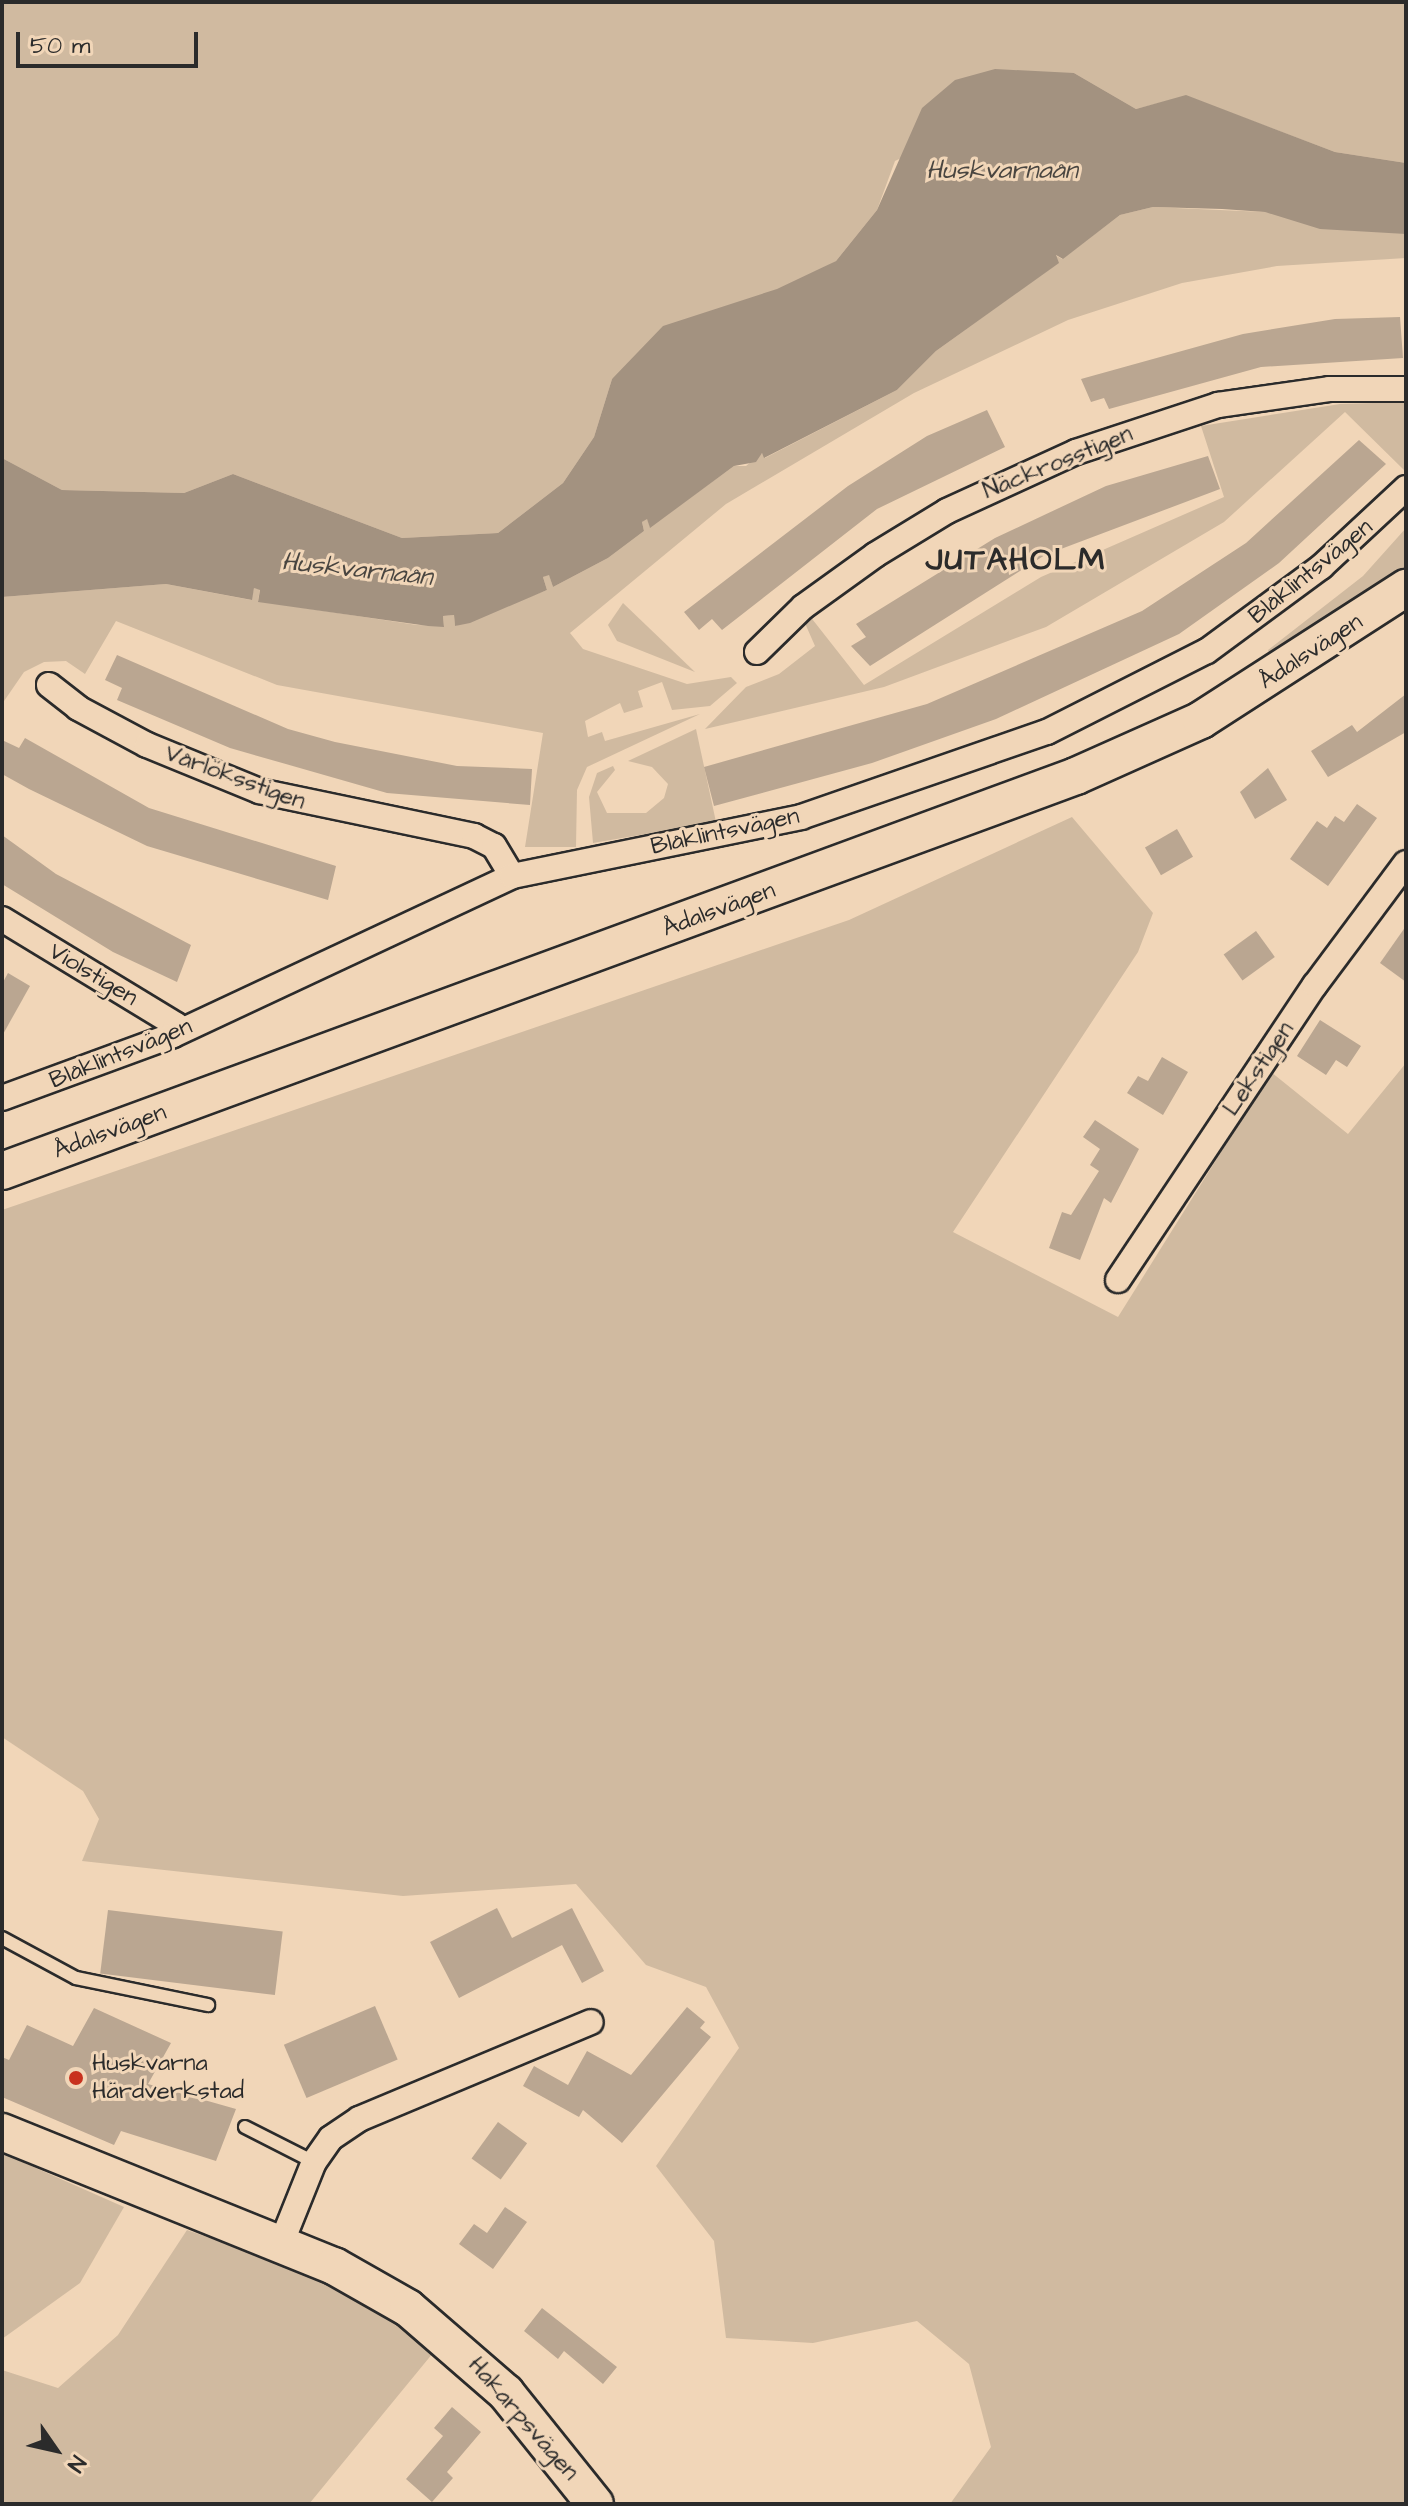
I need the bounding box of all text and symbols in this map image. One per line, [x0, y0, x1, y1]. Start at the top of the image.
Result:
scale bar [20, 16, 202, 66]
text: 50 m [30, 29, 90, 63]
water label: Huskvarnaån [926, 155, 1078, 187]
street label: Näckrosstigen [979, 420, 1137, 506]
street label: Blåklintsvägen [1243, 513, 1379, 631]
district label: JUTAHOLM [926, 541, 1106, 579]
water label: Huskvarnaån [280, 547, 434, 593]
street label: Ådalsvägen [1254, 608, 1368, 696]
street label: Vårlöksstigen [161, 739, 309, 817]
street label: Blåklintsvägen [648, 802, 802, 862]
street label: Ådalsvägen [659, 876, 779, 944]
street label: Violstigen [43, 937, 143, 1013]
street label: Blåklintsvägen [46, 1012, 196, 1096]
street label: Lekstigen [1217, 1017, 1301, 1121]
street label: Ådalsvägen [50, 1098, 170, 1166]
place label: Huskvarna Härdverkstad [92, 2050, 244, 2106]
marker: Huskvarna Härdverkstad [67, 2069, 85, 2087]
street label: Hakarpsvägen [461, 2351, 585, 2487]
north arrow [16, 2410, 96, 2490]
text: N [60, 2449, 93, 2478]

